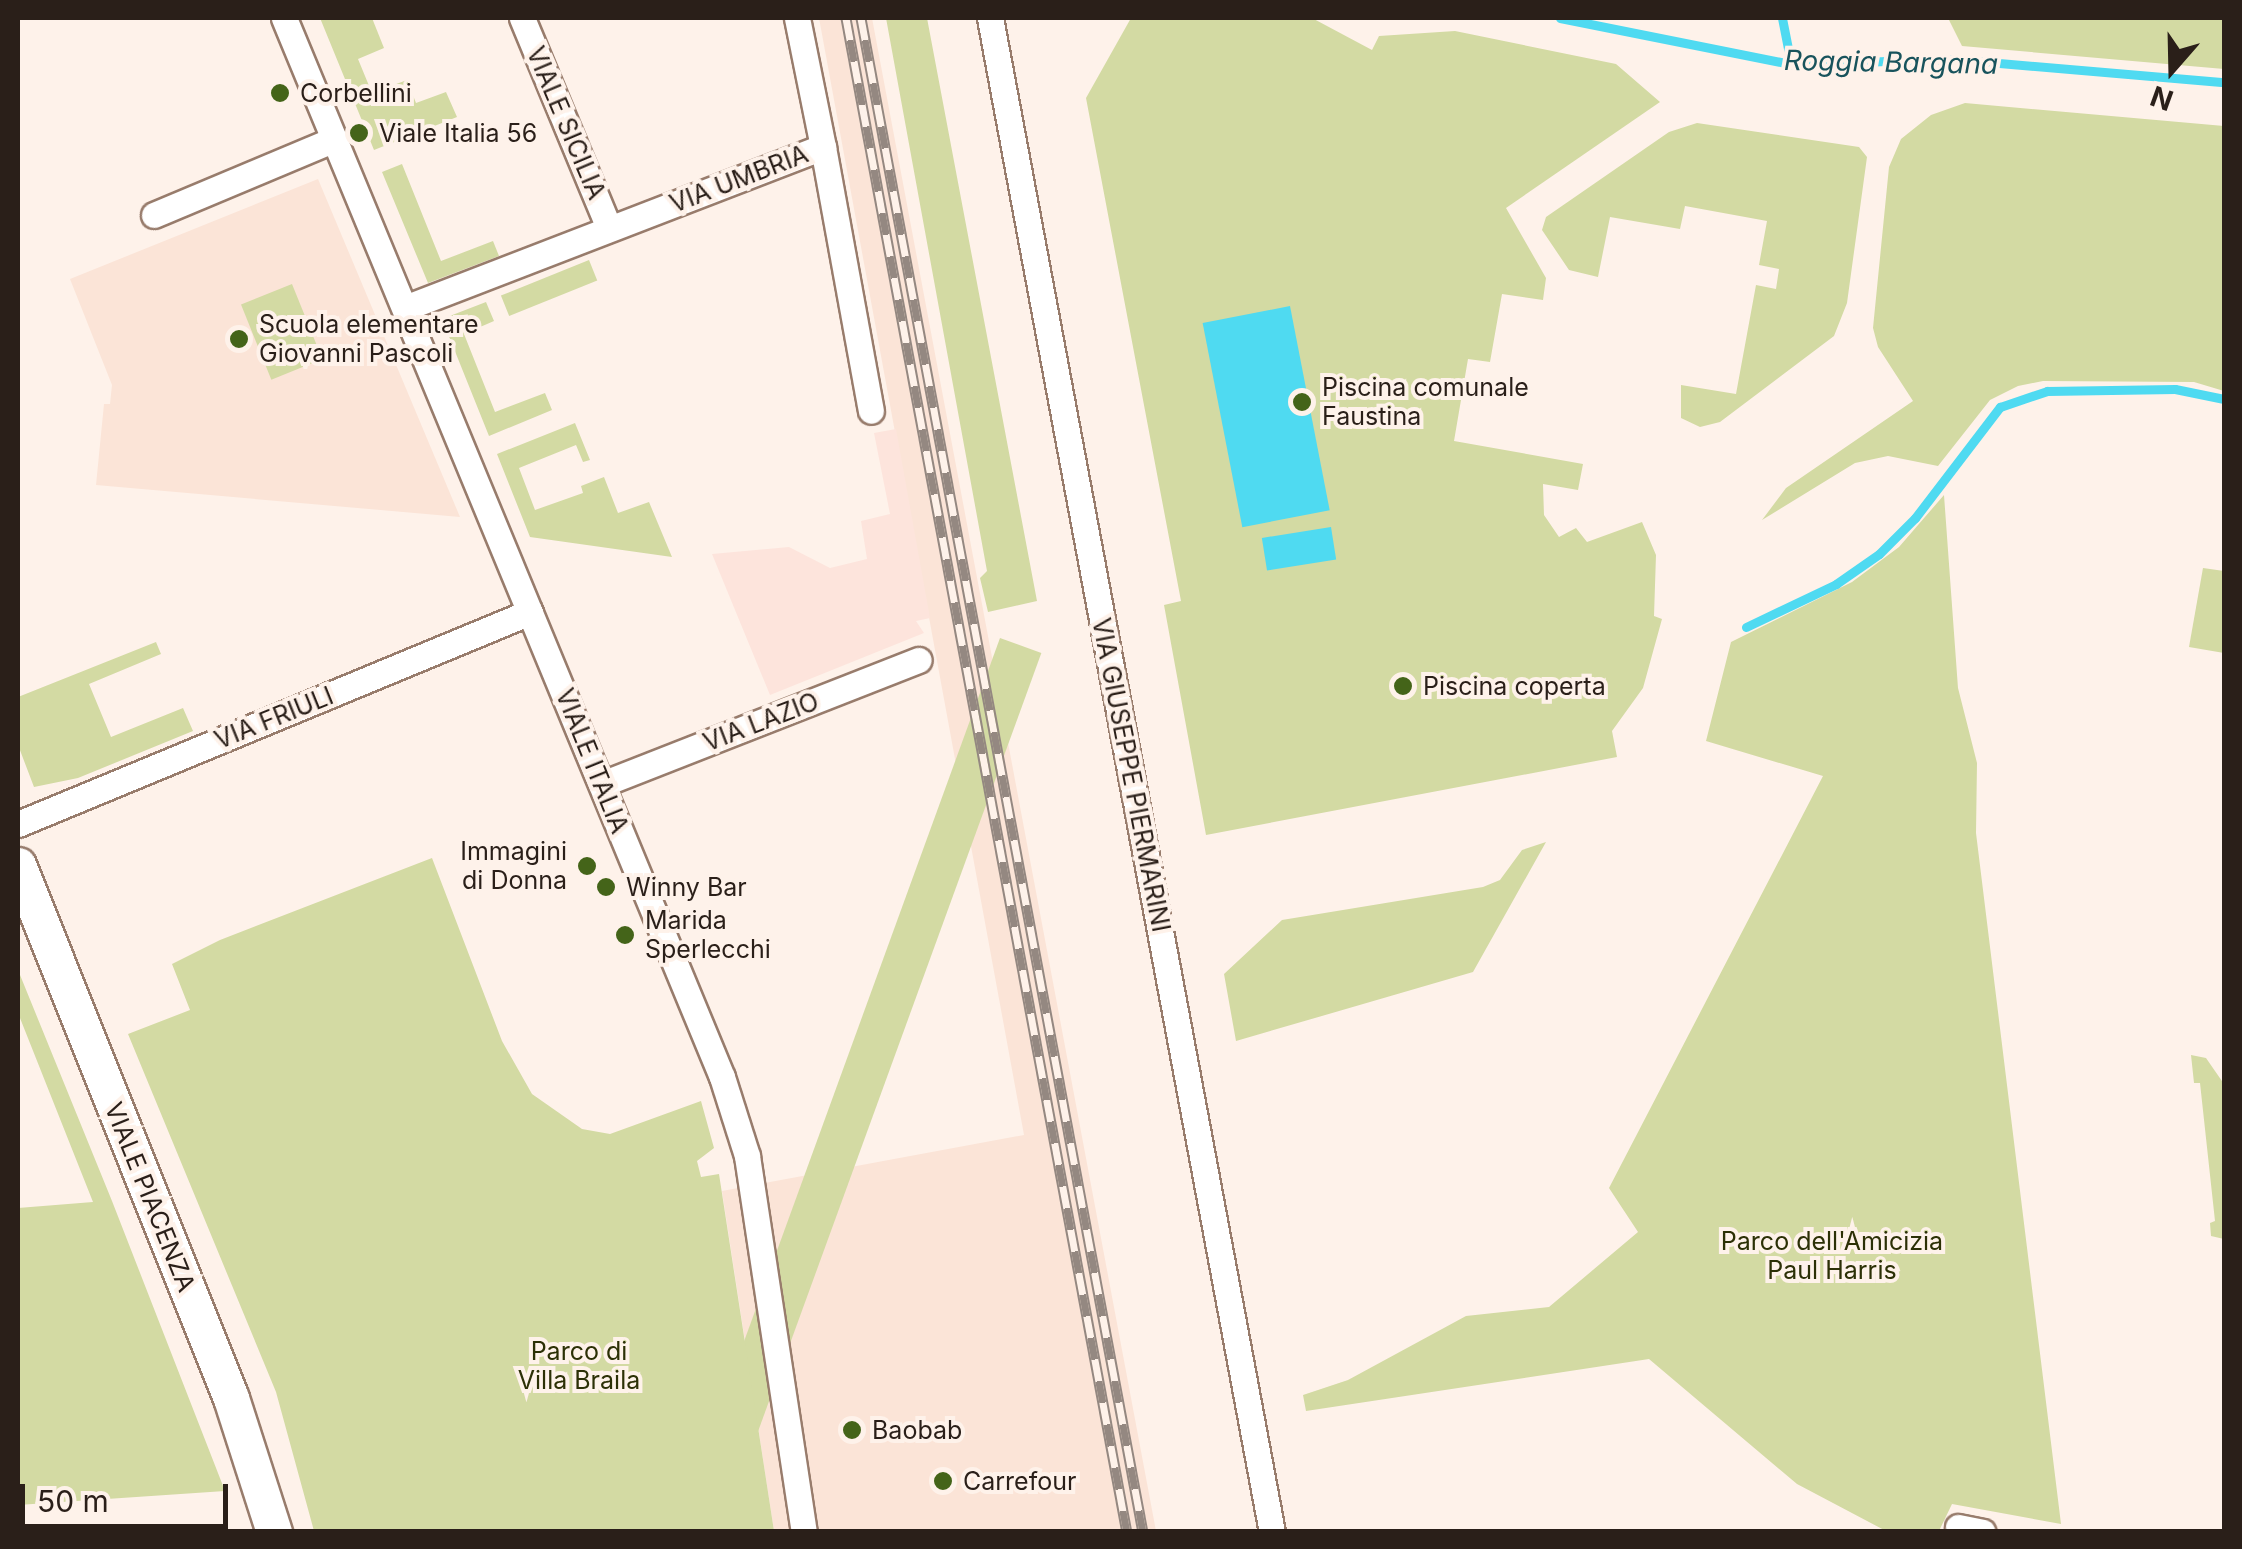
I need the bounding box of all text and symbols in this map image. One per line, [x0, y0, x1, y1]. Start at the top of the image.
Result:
north arrow [2122, 20, 2222, 120]
street label: VIALE SICILIA [520, 42, 612, 204]
water label: Roggia Bargana [1784, 43, 1998, 81]
place label: Corbellini [300, 78, 412, 108]
text: N [2146, 79, 2178, 118]
marker: Corbellini [269, 82, 291, 104]
place label: Viale Italia 56 [379, 118, 537, 148]
marker: Viale Italia 56 [348, 122, 370, 144]
street label: VIA UMBRIA [666, 139, 812, 219]
place label: Scuola elementare Giovanni Pascoli [259, 310, 479, 369]
marker: Scuola elementare Giovanni Pascoli [228, 328, 250, 350]
place label: Piscina comunale Faustina [1322, 373, 1529, 432]
marker: Piscina comunale Faustina [1291, 391, 1313, 413]
street label: VIA GIUSEPPE PIERMARINI [1086, 615, 1176, 935]
place label: Piscina coperta [1423, 671, 1606, 701]
marker: Piscina coperta [1392, 675, 1414, 697]
street label: VIA FRIULI [210, 681, 338, 755]
street label: VIALE ITALIA [549, 684, 635, 838]
street label: VIA LAZIO [699, 686, 823, 758]
place label: Immagini di Donna [460, 837, 567, 896]
marker: Immagini di Donna [576, 855, 598, 877]
place label: Winny Bar [626, 872, 747, 902]
marker: Winny Bar [595, 876, 617, 898]
place label: Marida Sperlecchi [645, 906, 771, 965]
marker: Marida Sperlecchi [614, 924, 636, 946]
street label: VIALE PIACENZA [98, 1098, 202, 1296]
park label: Parco dell'Amicizia Paul Harris [1721, 1227, 1943, 1286]
park label: Parco di Villa Braila [518, 1337, 640, 1396]
place label: Baobab [872, 1415, 962, 1445]
marker: Baobab [841, 1419, 863, 1441]
scale bar [25, 1464, 232, 1526]
place label: Carrefour [963, 1466, 1076, 1496]
marker: Carrefour [932, 1470, 954, 1492]
text: 50 m [37, 1483, 109, 1519]

